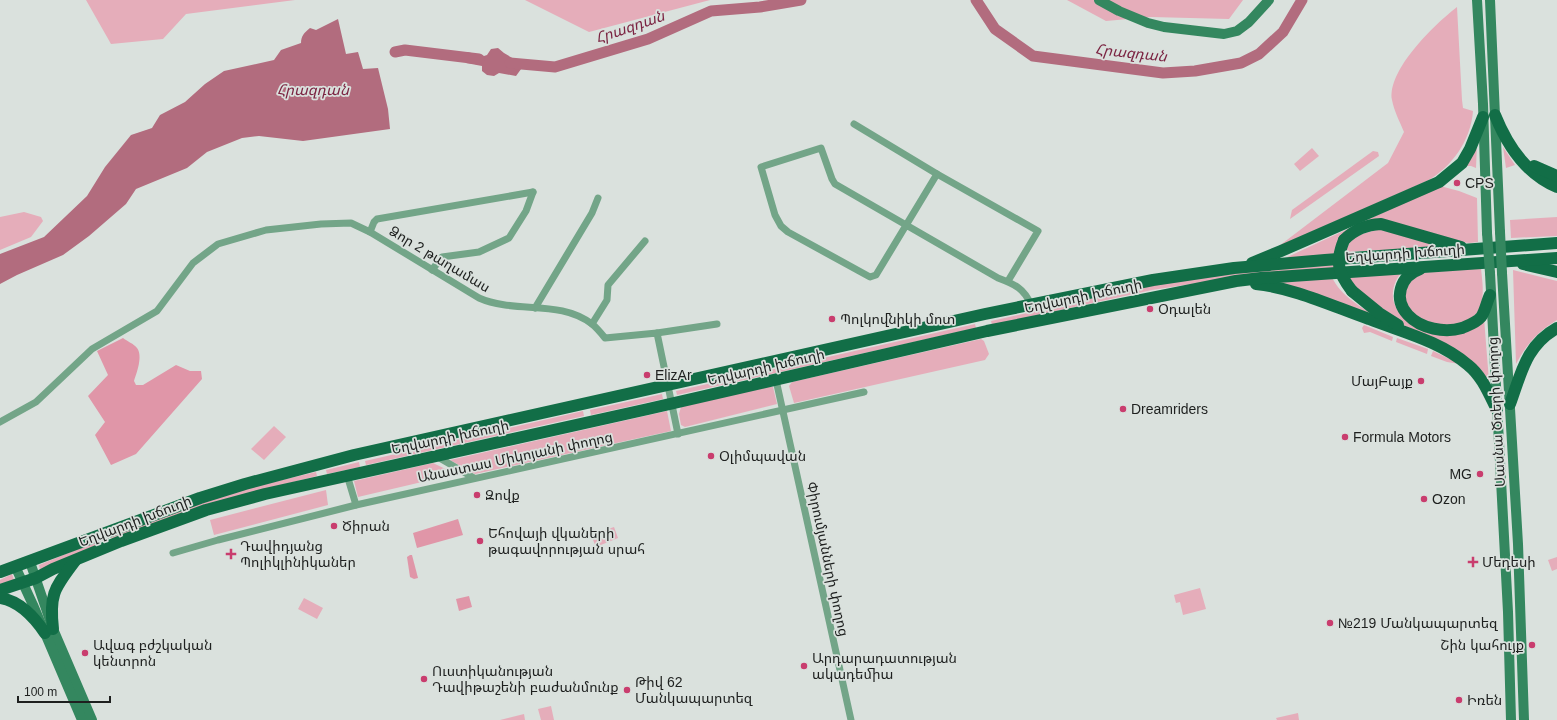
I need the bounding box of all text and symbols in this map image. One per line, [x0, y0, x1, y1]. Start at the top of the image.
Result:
water label: Հրազդան [593, 6, 668, 47]
water label: Հրազդան [1094, 40, 1169, 66]
water label: Հրազդան [277, 81, 350, 99]
place label: CPS [1465, 175, 1494, 191]
marker: CPS [1452, 178, 1462, 188]
street label: Ձոր 2 թաղամաս [387, 223, 493, 295]
street label: Եղվարդի խճուղի [1345, 241, 1465, 265]
street label: Եղվարդի խճուղի [1023, 276, 1143, 316]
place label: Օդալեն [1158, 301, 1211, 317]
marker: Օդալեն [1145, 304, 1155, 314]
place label: Պոլկովնիկի մոտ [840, 311, 955, 327]
marker: Պոլկովնիկի մոտ [827, 314, 837, 324]
street label: Սասնա Ծռերի փողոց [1484, 337, 1508, 487]
street label: Եղվարդի խճուղի [706, 346, 826, 388]
place label: ElizAr [655, 367, 692, 383]
marker: ElizAr [642, 370, 652, 380]
place label: ՄայԲայք [1351, 373, 1413, 389]
marker: ՄայԲայք [1416, 376, 1426, 386]
place label: Dreamriders [1131, 401, 1208, 417]
marker: Dreamriders [1118, 404, 1128, 414]
street label: Եղվարդի խճուղի [390, 417, 510, 457]
street label: Անաստաս Միկոյանի փողոց [416, 428, 614, 486]
place label: Formula Motors [1353, 429, 1451, 445]
marker: Formula Motors [1340, 432, 1350, 442]
place label: Օլիմպավան [719, 448, 806, 464]
marker: Օլիմպավան [706, 451, 716, 461]
place label: MG [1449, 466, 1472, 482]
marker: MG [1475, 469, 1485, 479]
street label: Փիրումյանների փողոց [804, 480, 852, 638]
place label: Զովք [485, 487, 520, 503]
marker: Զովք [472, 490, 482, 500]
place label: Ozon [1432, 491, 1465, 507]
street label: Եղվարդի խճուղի [76, 492, 194, 550]
marker: Ozon [1419, 494, 1429, 504]
place label: Ծիրան [342, 518, 390, 534]
marker: Ծիրան [329, 521, 339, 531]
place label: Եհովայի վկաների թագավորության սրահ [488, 525, 645, 557]
marker: Եհովայի վկաների թագավորության սրահ [475, 536, 485, 546]
place label: Դավիդյանց Պոլիկլինիկաներ [240, 538, 356, 570]
marker: Դավիդյանց Պոլիկլինիկաներ [225, 548, 237, 560]
place label: Մեդեսի [1482, 554, 1536, 570]
marker: Մեդեսի [1467, 556, 1479, 568]
place label: №219 Մանկապարտեզ [1338, 615, 1498, 631]
marker: №219 Մանկապարտեզ [1325, 618, 1335, 628]
place label: Ավագ բժշկական կենտրոն [93, 637, 212, 669]
place label: Շին կահույք [1440, 637, 1524, 653]
marker: Շին կահույք [1527, 640, 1537, 650]
marker: Ավագ բժշկական կենտրոն [80, 648, 90, 658]
place label: Արդարադատության ակադեմիա [812, 650, 957, 682]
marker: Արդարադատության ակադեմիա [799, 661, 809, 671]
place label: Ուստիկանության Դավիթաշենի բաժանմունք [432, 663, 619, 695]
marker: Ուստիկանության Դավիթաշենի բաժանմունք [419, 674, 429, 684]
place label: Թիվ 62 Մանկապարտեզ [635, 674, 753, 706]
scale bar [18, 678, 110, 704]
text: 100 m [24, 685, 57, 699]
marker: Թիվ 62 Մանկապարտեզ [622, 685, 632, 695]
place label: Իռեն [1467, 692, 1502, 708]
marker: Իռեն [1454, 695, 1464, 705]

